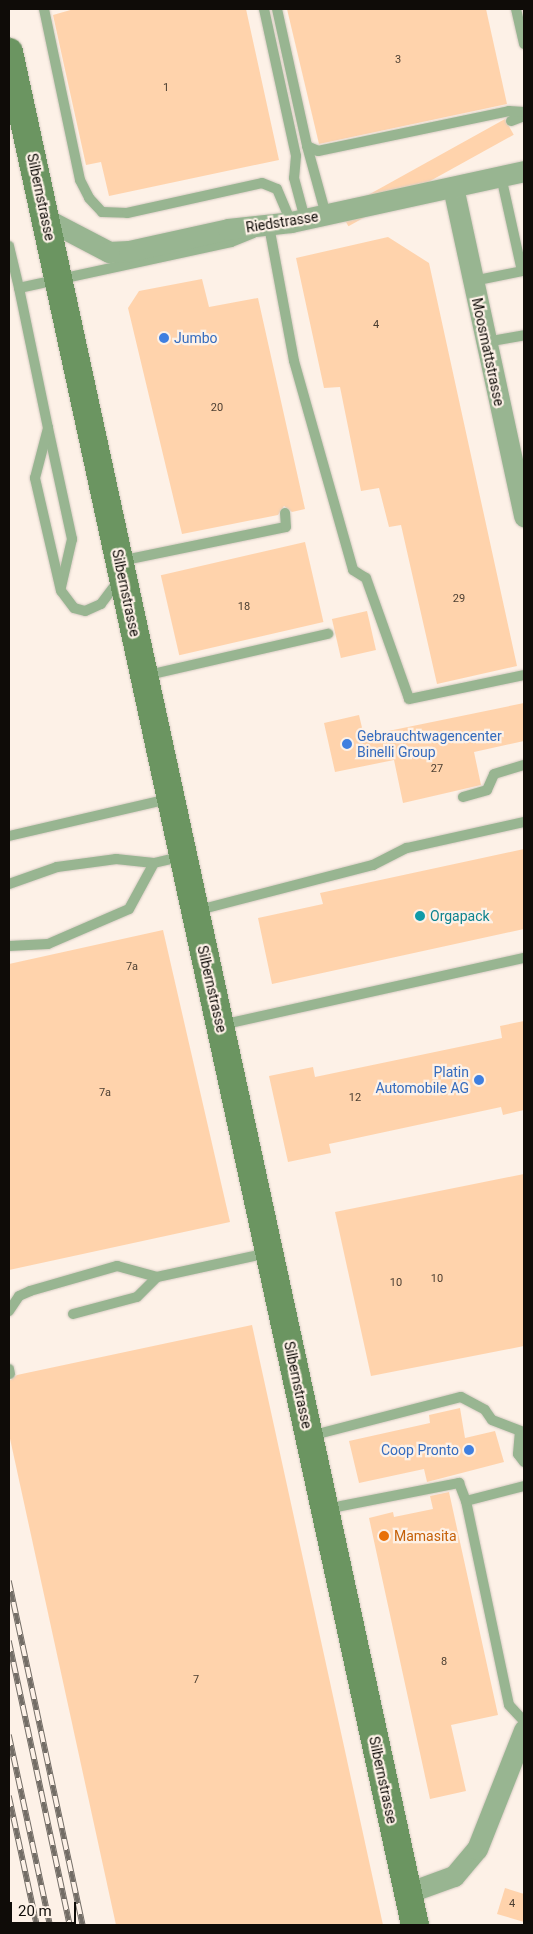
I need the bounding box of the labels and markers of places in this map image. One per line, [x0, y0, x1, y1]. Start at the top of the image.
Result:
place label: Jumbo [174, 330, 218, 346]
marker: Jumbo [158, 332, 170, 344]
place label: Gebrauchtwagencenter Binelli Group [357, 728, 502, 760]
marker: Gebrauchtwagencenter Binelli Group [341, 738, 353, 750]
place label: Orgapack [430, 908, 490, 924]
marker: Orgapack [414, 910, 426, 922]
place label: Platin Automobile AG [375, 1064, 469, 1096]
marker: Platin Automobile AG [473, 1074, 485, 1086]
place label: Coop Pronto [381, 1442, 459, 1458]
marker: Coop Pronto [463, 1444, 475, 1456]
place label: Mamasita [394, 1528, 457, 1544]
marker: Mamasita [378, 1530, 390, 1542]

